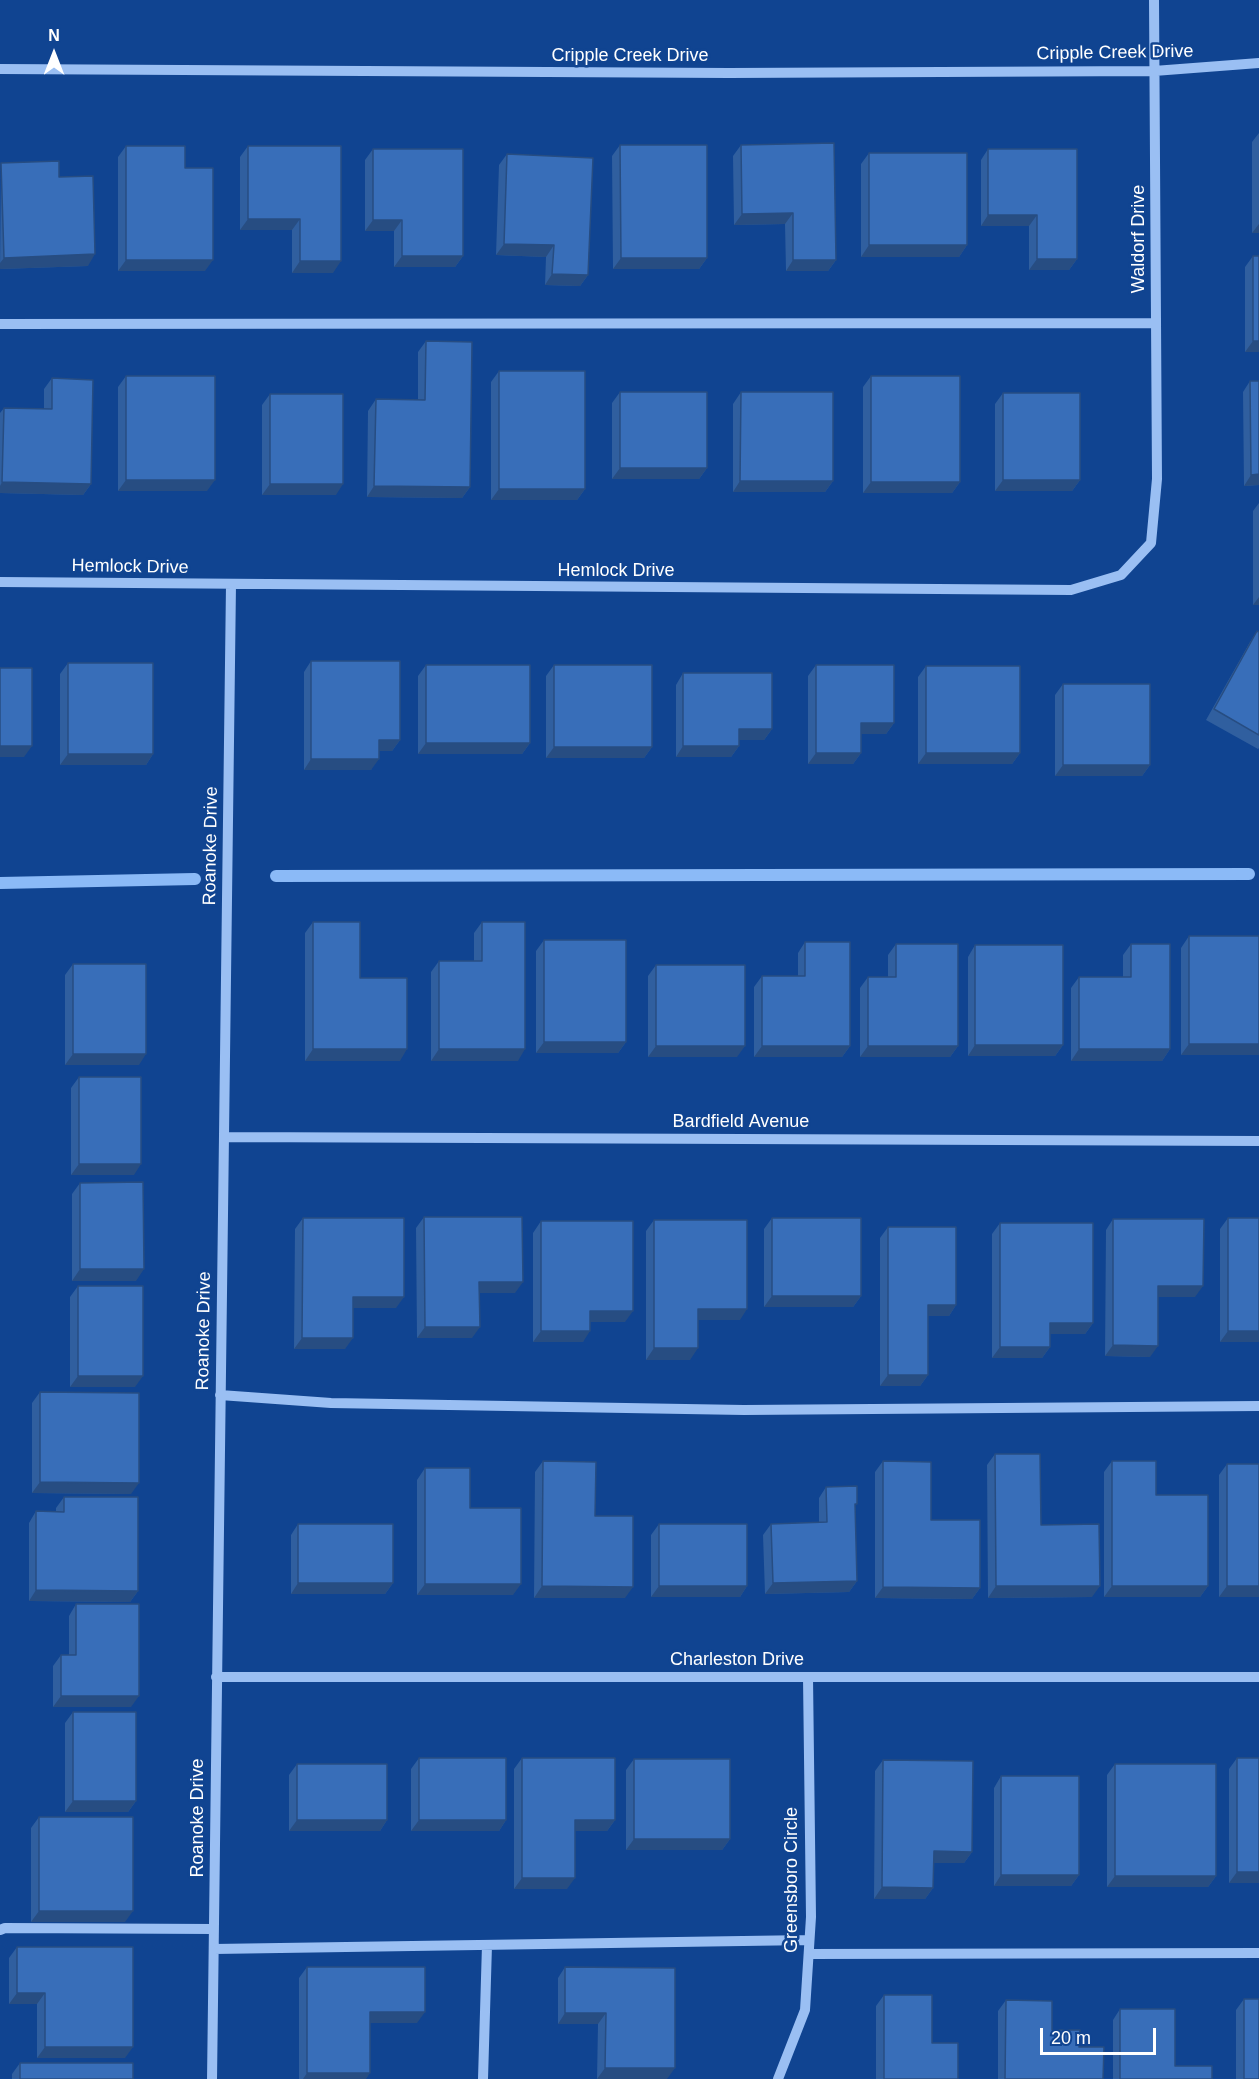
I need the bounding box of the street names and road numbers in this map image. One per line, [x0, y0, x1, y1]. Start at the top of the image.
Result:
street label: Cripple Creek Drive [1036, 41, 1194, 65]
street label: Cripple Creek Drive [551, 45, 709, 67]
street label: Waldorf Drive [1128, 185, 1150, 293]
street label: Hemlock Drive [71, 555, 189, 579]
street label: Hemlock Drive [557, 560, 675, 582]
street label: Roanoke Drive [199, 786, 223, 906]
street label: Bardfield Avenue [673, 1111, 809, 1133]
street label: Roanoke Drive [192, 1271, 216, 1391]
street label: Charleston Drive [670, 1649, 804, 1671]
street label: Roanoke Drive [187, 1758, 209, 1878]
street label: Greensboro Circle [781, 1807, 803, 1953]

